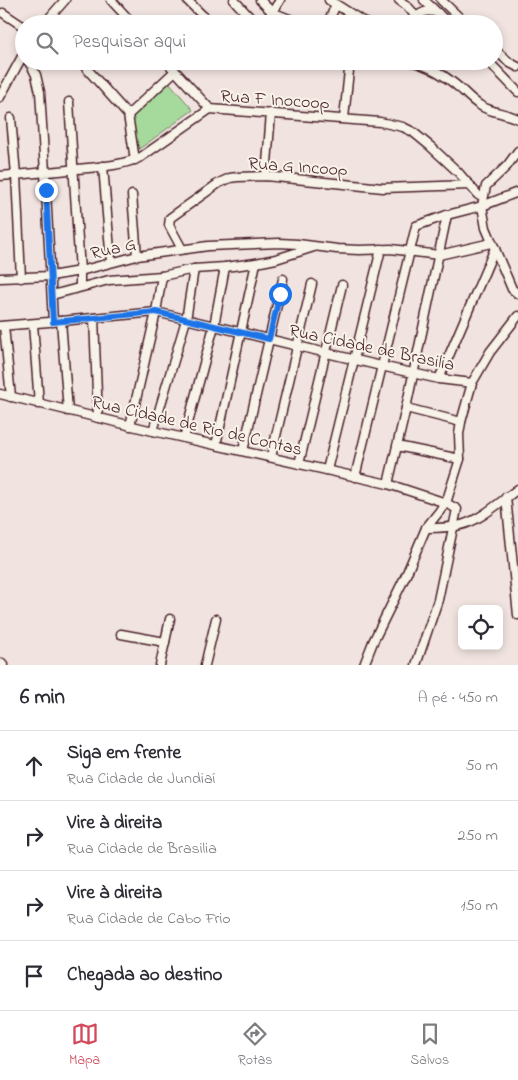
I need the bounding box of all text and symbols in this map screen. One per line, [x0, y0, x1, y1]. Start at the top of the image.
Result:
search box [15, 15, 503, 70]
icon: search [33, 29, 61, 57]
text: Pesquisar aqui [73, 29, 186, 56]
street label: Rua F Inocoop [219, 84, 331, 118]
street label: Rua G Incoop [247, 152, 349, 184]
route end [35, 179, 58, 202]
street label: Rua G [88, 232, 139, 268]
route start [269, 283, 292, 306]
street label: Rua Cidade de Brasilia [286, 319, 457, 379]
street label: Rua Cidade de Rio de Contas [89, 390, 304, 464]
map controls [458, 605, 503, 650]
button: locate [458, 605, 503, 650]
text: 6 min [20, 683, 65, 713]
text: A pé · 450 m [418, 686, 498, 710]
text: Siga em frente [67, 740, 181, 767]
icon: ahead [20, 752, 48, 780]
text: 50 m [466, 754, 498, 778]
text: Rua Cidade de Jundiaí [67, 767, 215, 791]
text: Vire à direita [67, 810, 162, 837]
icon: right [20, 822, 48, 850]
text: 250 m [458, 824, 498, 848]
text: Rua Cidade de Brasilia [67, 837, 217, 861]
text: Vire à direita [67, 880, 162, 907]
icon: right [20, 892, 48, 920]
text: 150 m [460, 894, 498, 918]
text: Rua Cidade de Cabo Frio [67, 907, 231, 931]
icon: arrive [20, 962, 48, 990]
text: Chegada ao destino [67, 962, 222, 989]
tab: Mapa [69, 1020, 100, 1071]
tab: Rotas [238, 1020, 272, 1071]
tab: Salvos [410, 1020, 449, 1071]

